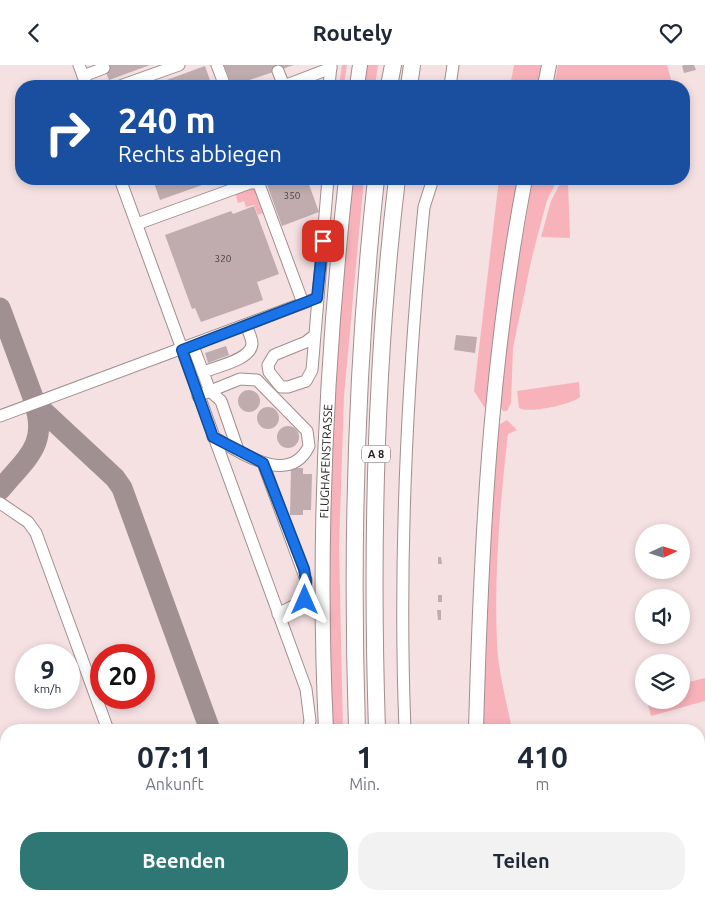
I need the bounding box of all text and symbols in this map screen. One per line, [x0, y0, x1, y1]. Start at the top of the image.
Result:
icon: back [20, 19, 48, 47]
icon: heart [657, 19, 685, 47]
text: Routely [312, 20, 393, 45]
icon: right [35, 100, 100, 165]
text: 240 m [118, 100, 216, 140]
text: Rechts abbiegen [118, 141, 282, 166]
house number: 350 [284, 190, 301, 201]
pin [302, 220, 344, 262]
icon: arrive [309, 227, 337, 255]
house number: 320 [215, 253, 232, 264]
street label: FLUGHAFENSTRASSE [317, 403, 334, 518]
road number: A 8 [362, 445, 390, 463]
north arrow [635, 524, 690, 579]
map controls [635, 524, 690, 709]
position arrow [278, 573, 330, 625]
button: sound [635, 589, 690, 644]
speed limit sign: 20 [90, 644, 155, 709]
button: layers [635, 654, 690, 709]
text: 9 [40, 656, 55, 684]
text: km/h [34, 682, 61, 695]
text: 07:11 [137, 740, 212, 774]
text: 1 [356, 740, 373, 774]
text: 410 [517, 740, 568, 774]
text: Ankunft [145, 775, 204, 793]
text: Min. [349, 775, 380, 793]
text: m [536, 775, 549, 793]
button: Beenden [20, 832, 348, 890]
button: Teilen [358, 832, 685, 890]

